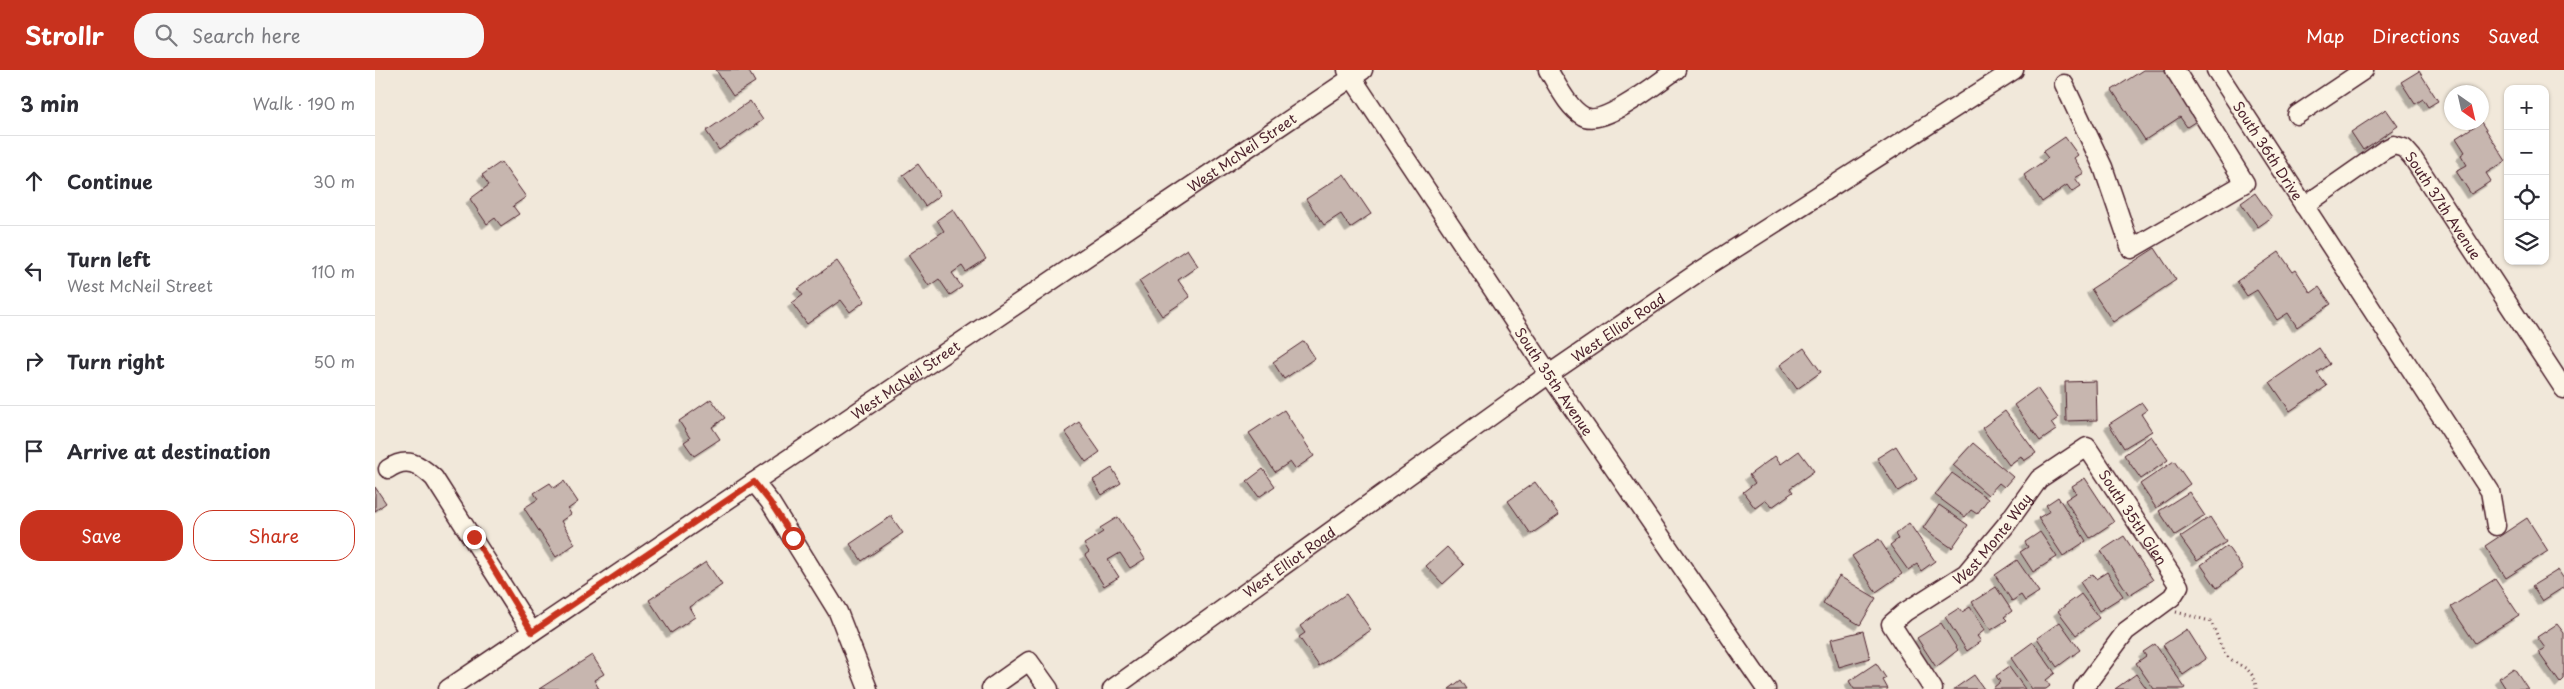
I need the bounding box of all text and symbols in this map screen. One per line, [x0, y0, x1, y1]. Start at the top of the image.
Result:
search box [134, 13, 484, 58]
text: Strollr [25, 17, 104, 53]
icon: search [152, 21, 180, 49]
text: Search here [192, 21, 301, 49]
text: Map [2306, 22, 2344, 49]
text: Directions [2372, 22, 2460, 49]
text: Saved [2488, 22, 2539, 49]
north arrow [2444, 85, 2489, 130]
map controls [2504, 85, 2549, 265]
button: + [2504, 85, 2549, 130]
text: 3 min [20, 87, 79, 119]
text: Walk · 190 m [253, 91, 355, 115]
street label: South 36th Drive [2228, 97, 2308, 204]
street label: West McNeil Street [1183, 108, 1300, 197]
button: − [2504, 130, 2549, 175]
street label: South 37th Avenue [2401, 146, 2487, 264]
icon: ahead [20, 167, 48, 195]
text: Continue [67, 167, 153, 195]
text: 30 m [313, 169, 355, 193]
button: locate [2504, 175, 2549, 220]
button: layers [2504, 220, 2549, 265]
text: Turn left [67, 245, 151, 273]
icon: left [20, 257, 48, 285]
text: 110 m [312, 259, 355, 283]
text: West McNeil Street [67, 273, 213, 297]
street label: West Elliot Road [1567, 288, 1669, 367]
street label: South 35th Avenue [1510, 323, 1599, 440]
street label: West McNeil Street [846, 335, 964, 424]
icon: right [20, 347, 48, 375]
text: Turn right [67, 347, 165, 375]
text: 50 m [314, 349, 355, 373]
icon: arrive [20, 437, 48, 465]
text: Arrive at destination [67, 437, 271, 465]
street label: South 35th Glen [2094, 465, 2173, 569]
street label: West Monte Way [1948, 489, 2036, 590]
button: Save [20, 510, 183, 561]
button: Share [193, 510, 355, 561]
street label: West Elliot Road [1238, 521, 1339, 602]
route end [463, 526, 486, 549]
route start [782, 527, 805, 550]

